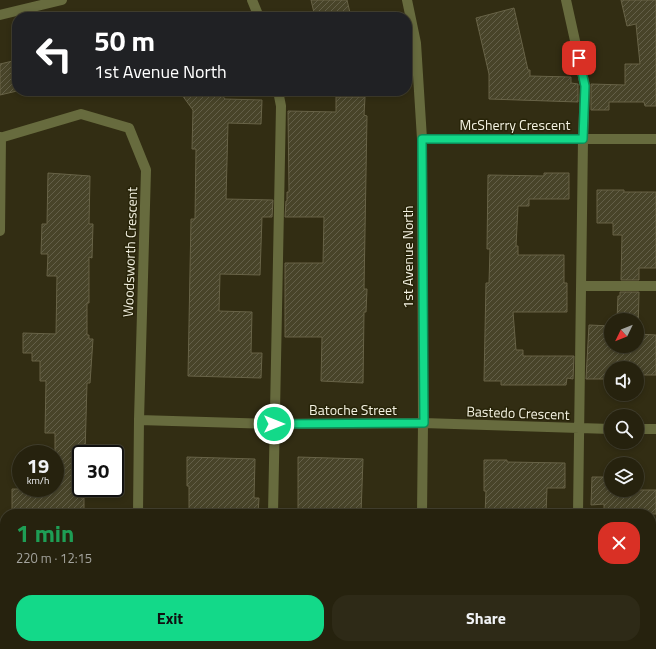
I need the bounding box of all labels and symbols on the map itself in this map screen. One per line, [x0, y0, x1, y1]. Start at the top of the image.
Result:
pin [562, 41, 596, 75]
street label: McSherry Crescent [460, 114, 570, 135]
street label: Woodsworth Crescent [117, 186, 142, 318]
street label: 1st Avenue North [397, 205, 418, 309]
north arrow [604, 313, 644, 353]
street label: Batoche Street [309, 399, 397, 420]
street label: Bastedo Crescent [466, 400, 570, 425]
position arrow [253, 403, 295, 445]
speed limit sign: 30 [72, 445, 124, 497]

